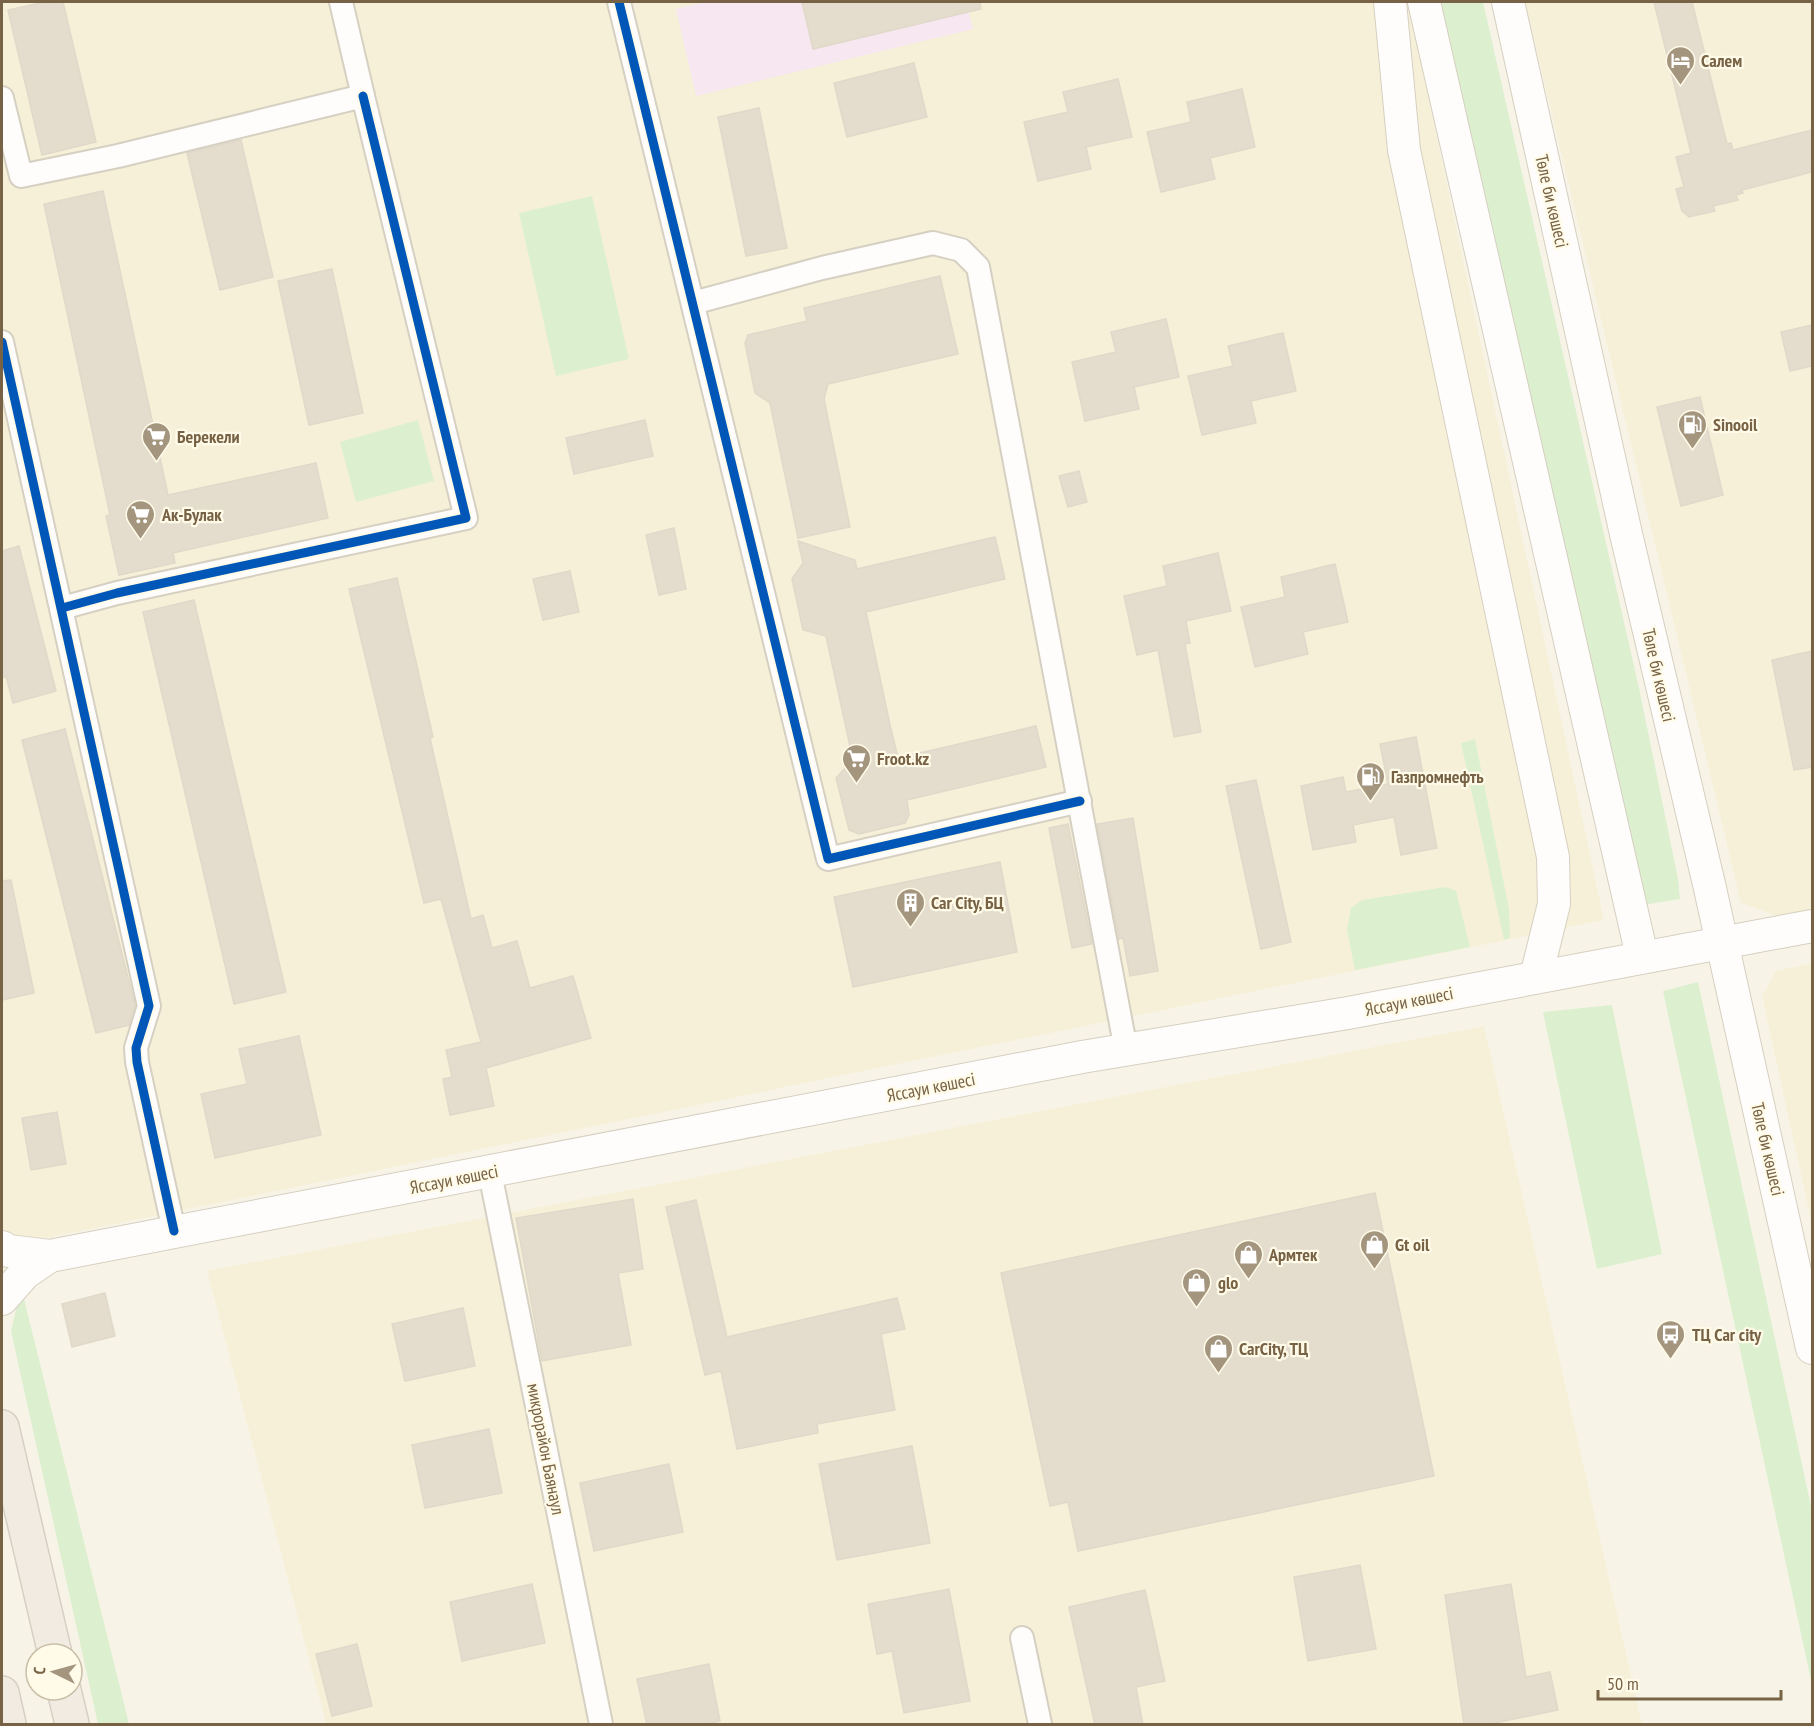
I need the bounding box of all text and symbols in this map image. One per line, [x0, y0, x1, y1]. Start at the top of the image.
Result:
hotel icon: Салем [1664, 44, 1696, 86]
place label: Салем [1701, 49, 1742, 72]
street label: Төле би көшесі [1530, 152, 1574, 250]
fuel station icon: Sinooil [1676, 408, 1708, 450]
place label: Sinooil [1713, 413, 1758, 436]
supermarket icon: Берекели [140, 420, 172, 462]
place label: Берекели [177, 425, 240, 448]
supermarket icon: Ак-Булак [125, 498, 157, 540]
place label: Ак-Булак [161, 503, 222, 526]
street label: Төле би көшесі [1637, 626, 1681, 724]
supermarket icon: Froot.kz [840, 742, 872, 784]
place label: Froot.kz [877, 747, 929, 770]
fuel station icon: Газпромнефть [1354, 760, 1386, 802]
place label: Газпромнефть [1391, 765, 1484, 788]
building icon: Car City, БЦ [894, 886, 926, 928]
place label: Car City, БЦ [931, 891, 1004, 914]
street label: Яссауи көшесі [1363, 981, 1455, 1021]
street label: Яссауи көшесі [885, 1067, 977, 1107]
street label: Төле би көшесі [1746, 1100, 1790, 1198]
street label: Яссауи көшесі [408, 1159, 500, 1199]
shop icon: Gt oil [1358, 1228, 1390, 1270]
place label: Gt oil [1395, 1233, 1430, 1256]
shop icon: Армтек [1232, 1238, 1264, 1280]
place label: Армтек [1268, 1243, 1318, 1266]
shop icon: glo [1181, 1266, 1213, 1308]
place label: glo [1218, 1271, 1238, 1294]
bus stop icon: ТЦ Car city [1655, 1318, 1687, 1360]
place label: ТЦ Car city [1692, 1323, 1762, 1346]
shop icon: CarCity, ТЦ [1202, 1332, 1234, 1374]
place label: CarCity, ТЦ [1239, 1337, 1308, 1360]
street label: микрорайон Баянаул [522, 1381, 570, 1517]
north arrow [24, 1642, 84, 1702]
scale bar [1598, 1663, 1781, 1701]
text: С [29, 1665, 49, 1675]
text: 50 m [1607, 1672, 1639, 1695]

